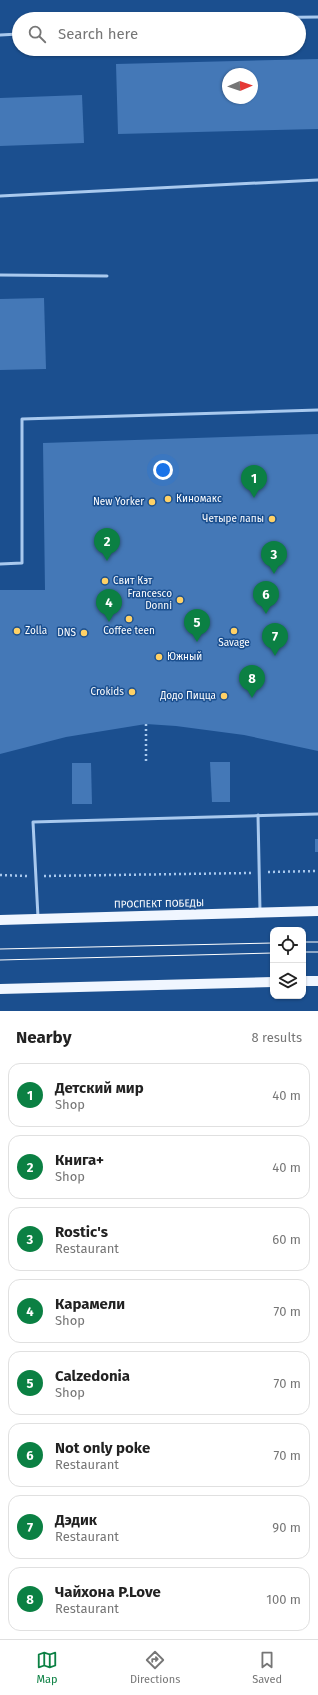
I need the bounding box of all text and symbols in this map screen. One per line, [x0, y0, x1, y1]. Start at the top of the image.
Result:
search box [12, 12, 306, 56]
icon: search [26, 23, 48, 45]
text: Search here [58, 25, 138, 43]
north arrow [222, 68, 258, 104]
your location [153, 460, 173, 480]
pin: 1 [241, 465, 267, 498]
place label: Киномакс [176, 493, 222, 505]
marker: Киномакс [163, 494, 173, 504]
place label: New Yorker [93, 496, 144, 508]
marker: New Yorker [147, 497, 157, 507]
place label: Четыре лапы [202, 513, 264, 525]
marker: Четыре лапы [267, 514, 277, 524]
pin: 2 [94, 528, 120, 561]
pin: 3 [261, 541, 287, 574]
place label: Свит Кэт [113, 575, 153, 587]
marker: Свит Кэт [100, 576, 110, 586]
pin: 6 [253, 581, 279, 614]
place label: Francesco Donni [128, 588, 172, 612]
pin: 4 [96, 589, 122, 622]
marker: Francesco Donni [175, 595, 185, 605]
pin: 5 [184, 609, 210, 642]
marker: Coffee teen [124, 614, 134, 624]
pin: 7 [262, 623, 288, 656]
place label: Zolla [25, 625, 47, 637]
place label: Coffee teen [103, 625, 155, 637]
marker: Zolla [12, 626, 22, 636]
marker: Savage [229, 626, 239, 636]
place label: DNS [57, 627, 77, 639]
marker: DNS [79, 628, 89, 638]
place label: Savage [218, 637, 250, 649]
place label: Южный [167, 651, 202, 663]
marker: Южный [154, 652, 164, 662]
pin: 8 [239, 665, 265, 698]
place label: Crokids [91, 686, 124, 698]
marker: Crokids [127, 687, 137, 697]
place label: Додо Пицца [159, 690, 216, 702]
marker: Додо Пицца [219, 691, 229, 701]
street label: ПРОСПЕКТ ПОБЕДЫ [114, 897, 204, 911]
map controls [270, 927, 306, 999]
button: locate [270, 927, 306, 963]
button: layers [270, 963, 306, 999]
text: Nearby [16, 1027, 71, 1048]
text: 8 results [251, 1030, 302, 1045]
text: Детский мир [55, 1079, 144, 1097]
text: 1 [27, 1088, 33, 1103]
text: 40 m [272, 1088, 301, 1103]
text: Shop [55, 1097, 85, 1112]
text: Книга+ [55, 1151, 104, 1169]
text: 2 [27, 1160, 33, 1175]
text: 40 m [272, 1160, 301, 1175]
text: Shop [55, 1169, 85, 1184]
text: Rostic's [55, 1223, 108, 1241]
text: 3 [27, 1232, 33, 1247]
text: 60 m [272, 1232, 301, 1247]
text: Restaurant [55, 1241, 119, 1256]
text: Карамели [55, 1295, 125, 1313]
text: 4 [26, 1304, 34, 1319]
text: 70 m [274, 1304, 301, 1319]
text: Shop [55, 1313, 85, 1328]
text: Calzedonia [55, 1367, 130, 1385]
text: 5 [27, 1376, 33, 1391]
text: 70 m [274, 1376, 301, 1391]
text: Shop [55, 1385, 85, 1400]
text: Not only poke [55, 1439, 150, 1457]
text: 6 [26, 1448, 34, 1463]
text: 70 m [274, 1448, 301, 1463]
text: Restaurant [55, 1457, 119, 1472]
text: Дэдик [55, 1511, 97, 1529]
text: 7 [27, 1520, 33, 1535]
text: 90 m [272, 1520, 301, 1535]
text: Restaurant [55, 1529, 119, 1544]
text: Чайхона P.Love [55, 1583, 161, 1601]
text: 8 [26, 1592, 34, 1607]
text: 100 m [266, 1592, 301, 1607]
text: Restaurant [55, 1601, 119, 1616]
tab: Map [36, 1649, 58, 1686]
tab: Directions [130, 1649, 180, 1686]
tab: Saved [252, 1649, 282, 1686]

